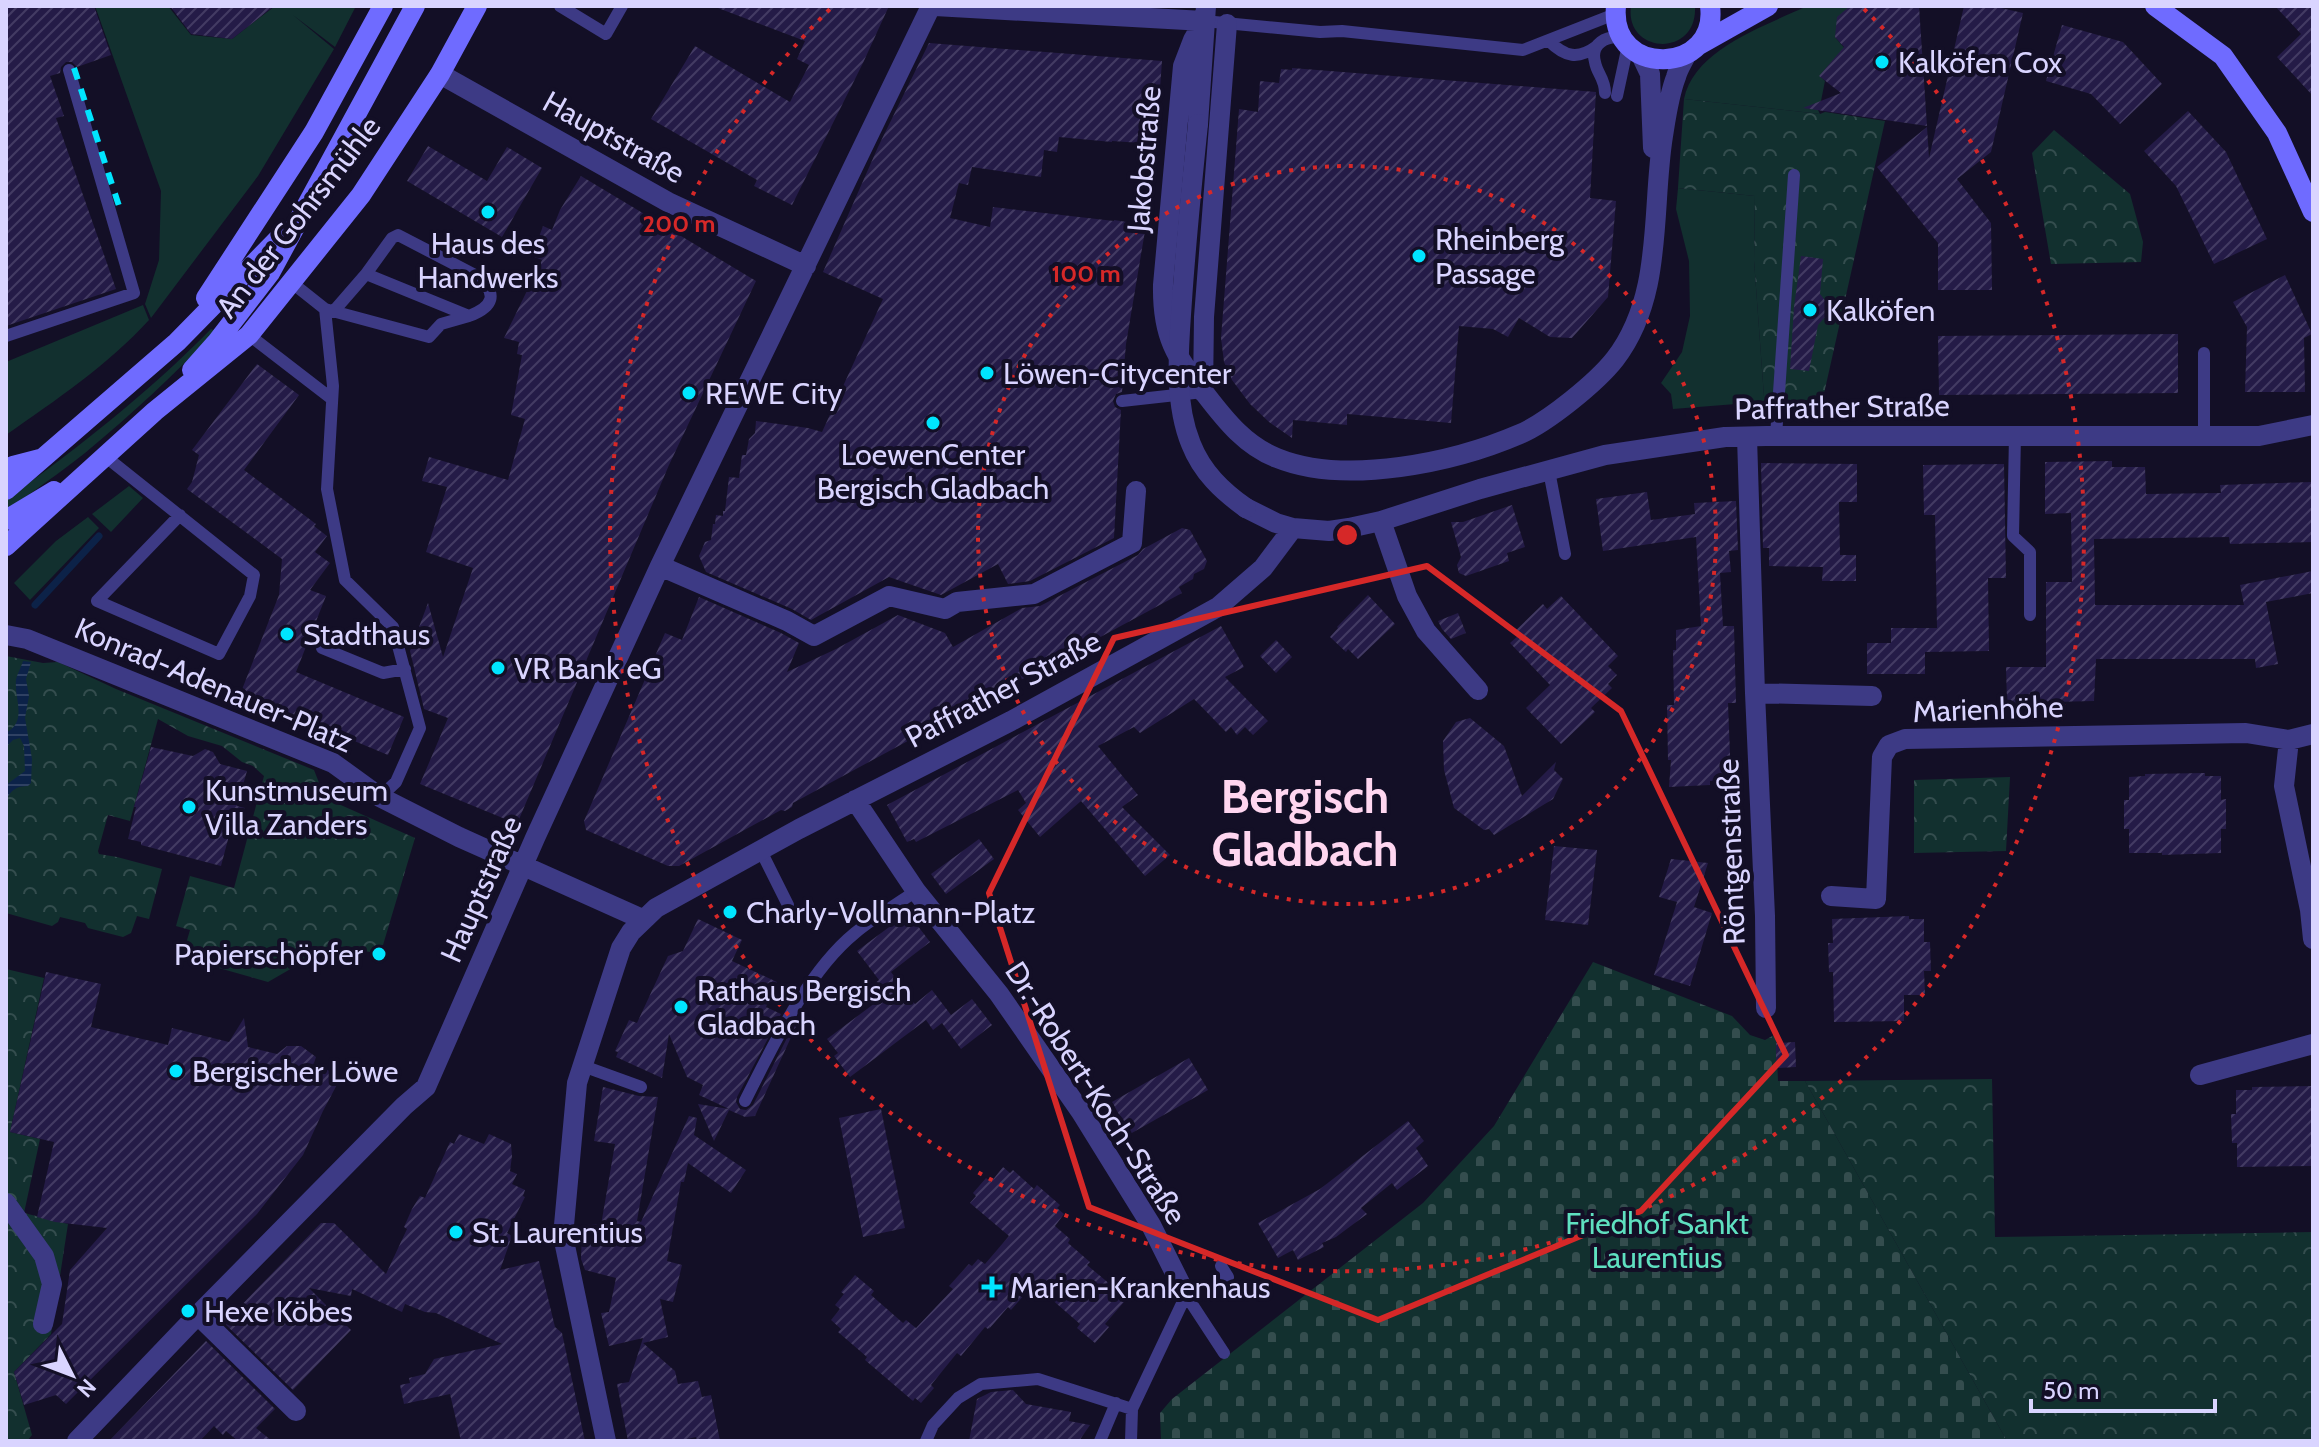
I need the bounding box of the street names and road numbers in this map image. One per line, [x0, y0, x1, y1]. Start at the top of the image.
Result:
street label: Hauptstraße [537, 83, 691, 191]
street label: Jakobstraße [1119, 84, 1169, 235]
street label: An der Gohrsmühle [208, 109, 388, 325]
street label: Paffrather Straße [1734, 387, 1950, 427]
street label: Konrad-Adenauer-Platz [69, 610, 359, 760]
street label: Paffrather Straße [899, 622, 1107, 756]
street label: Marienhöhe [1912, 688, 2064, 730]
street label: Röntgenstraße [1709, 758, 1753, 946]
street label: Hauptstraße [432, 810, 530, 968]
street label: Dr.-Robert-Koch-Straße [997, 955, 1195, 1231]

